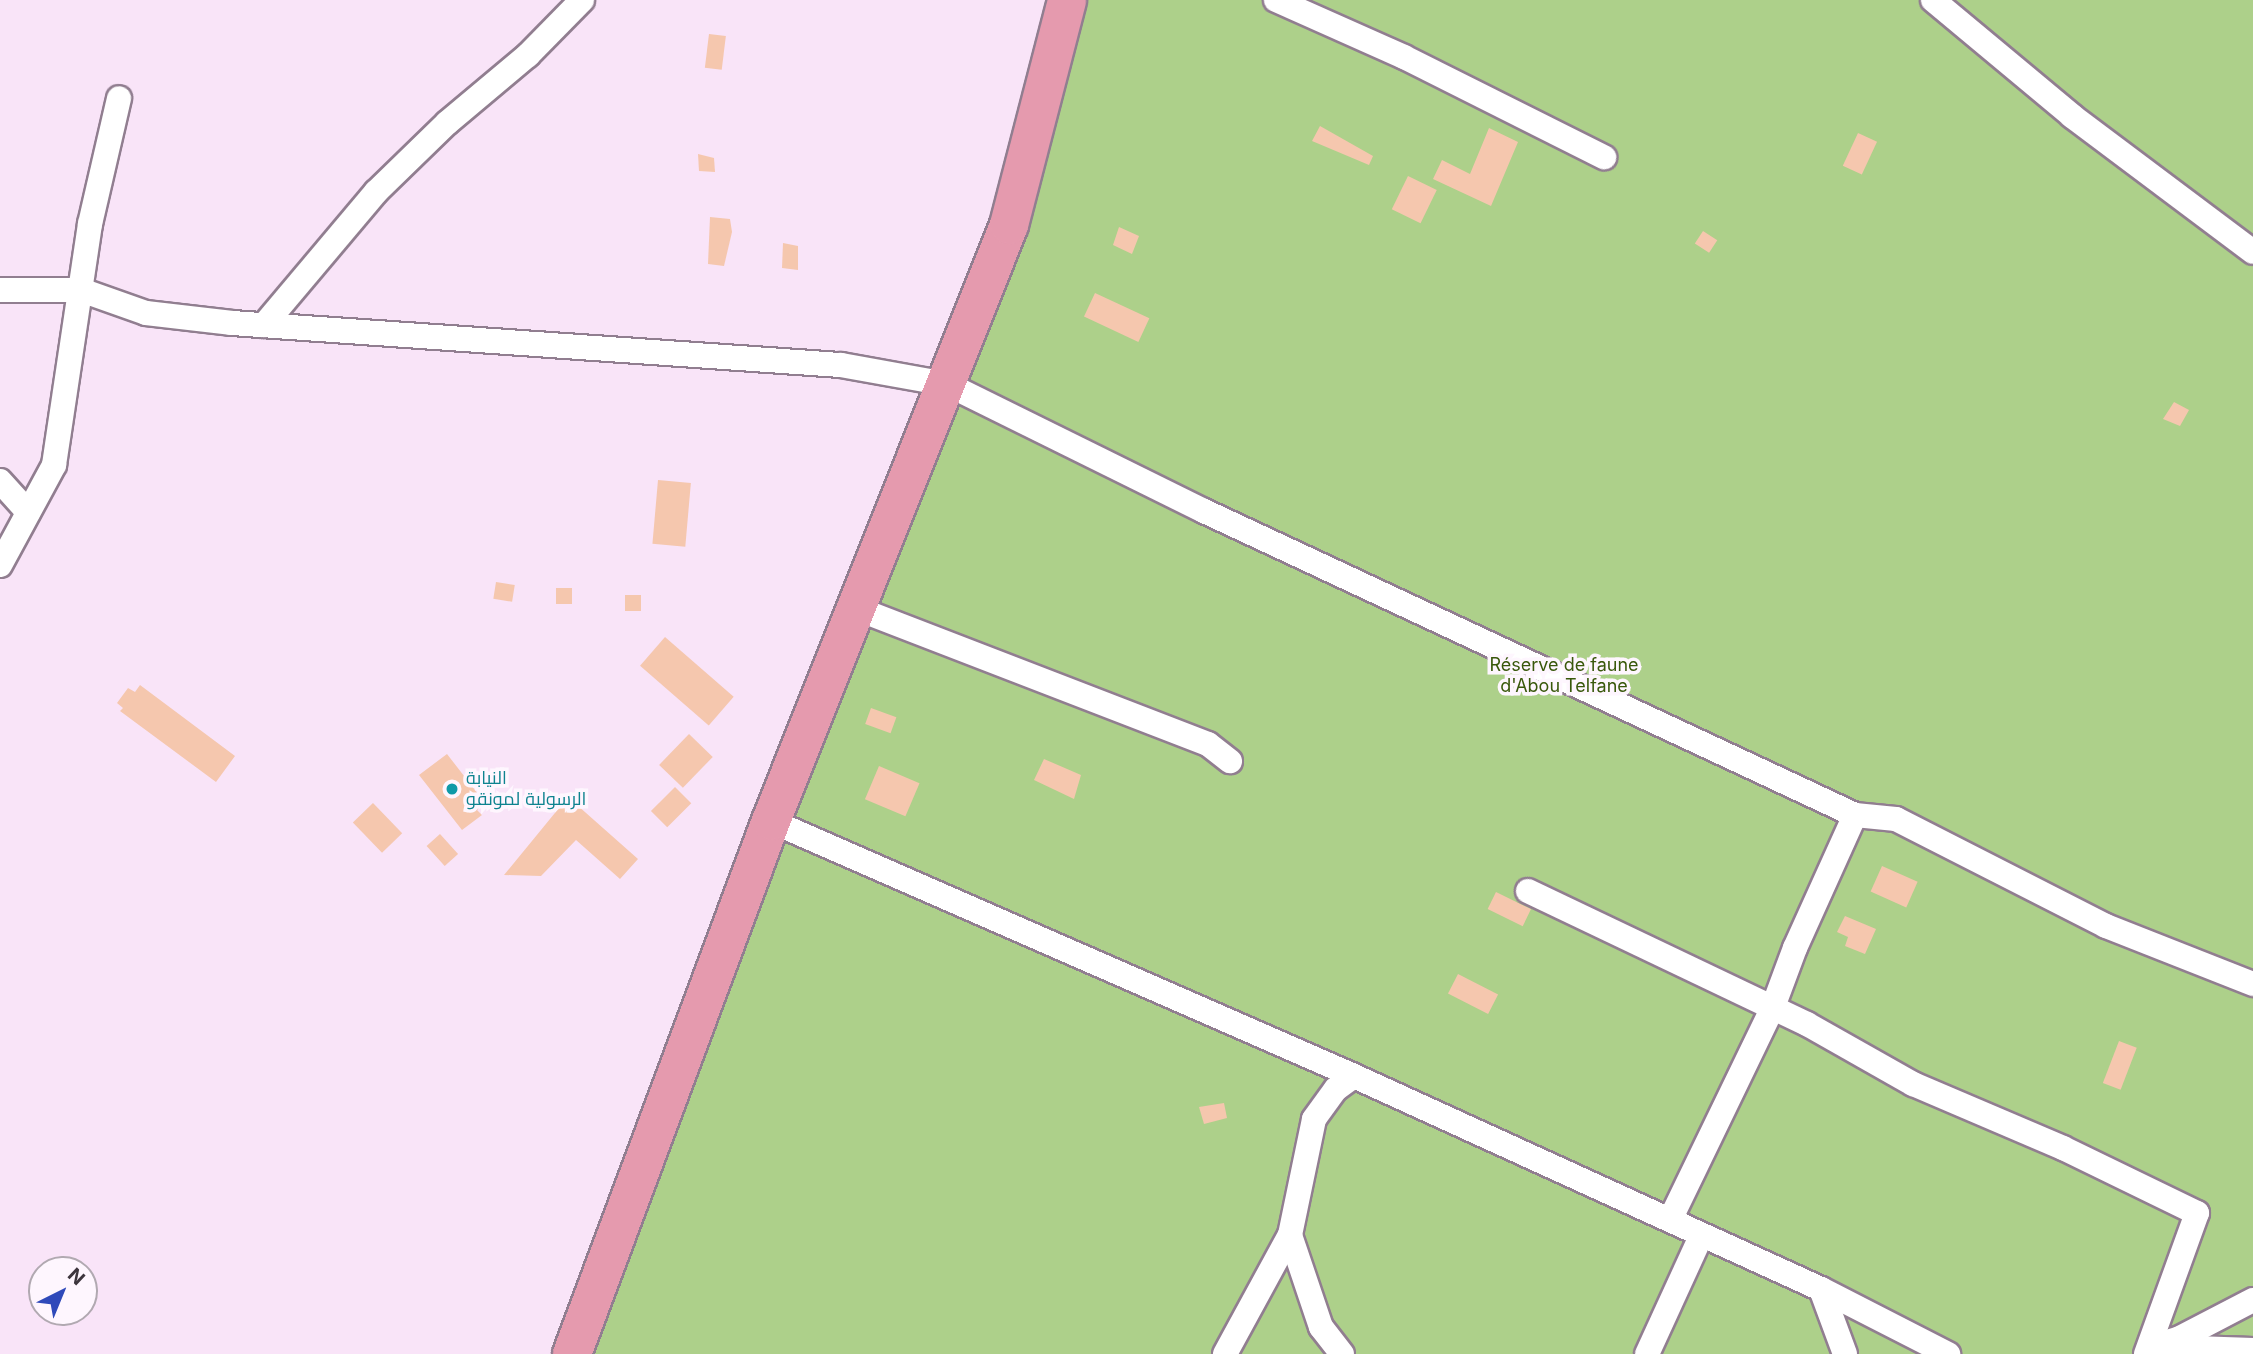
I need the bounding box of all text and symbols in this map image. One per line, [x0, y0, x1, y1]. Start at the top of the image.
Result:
park label: Réserve de faune d'Abou Telfane [1489, 655, 1639, 698]
place label: النيابة الرسولية لمونقو [466, 768, 586, 810]
marker: النيابة الرسولية لمونقو [444, 781, 460, 797]
north arrow [28, 1256, 98, 1326]
text: N [63, 1263, 89, 1290]

